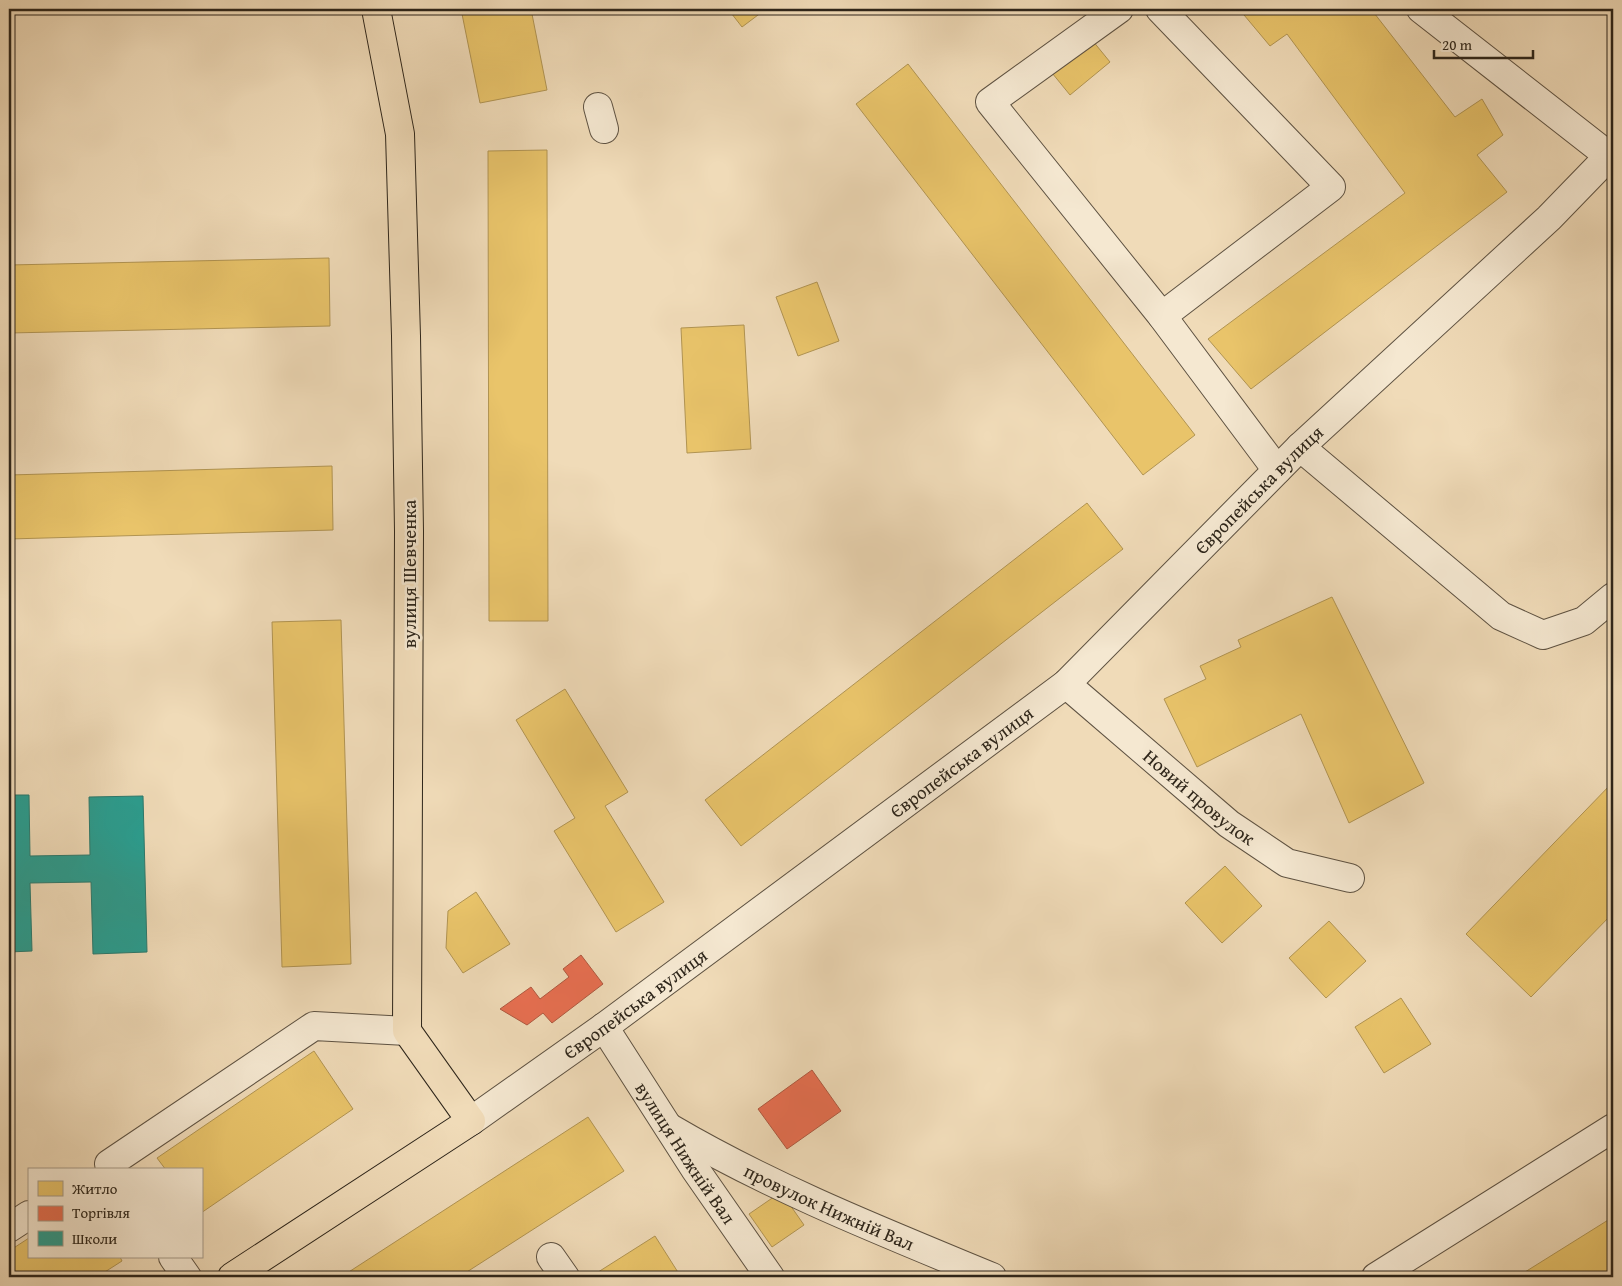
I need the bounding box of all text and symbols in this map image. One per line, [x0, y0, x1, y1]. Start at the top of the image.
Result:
scale bar [1434, 28, 1533, 60]
text: 20 m [1442, 34, 1473, 55]
street label: Європейська вулиця [1188, 418, 1330, 560]
street label: вулиця Шевченка [395, 500, 423, 648]
street label: Європейська вулиця [884, 699, 1039, 824]
street label: Новий провулок [1137, 742, 1261, 852]
street label: Європейська вулиця [557, 941, 713, 1066]
street label: вулиця Нижній Вал [629, 1076, 743, 1230]
street label: провулок Нижній Вал [739, 1157, 919, 1257]
legend [28, 1168, 202, 1258]
text: Житло [71, 1178, 118, 1199]
text: Торгівля [72, 1202, 130, 1223]
text: Школи [72, 1228, 117, 1249]

